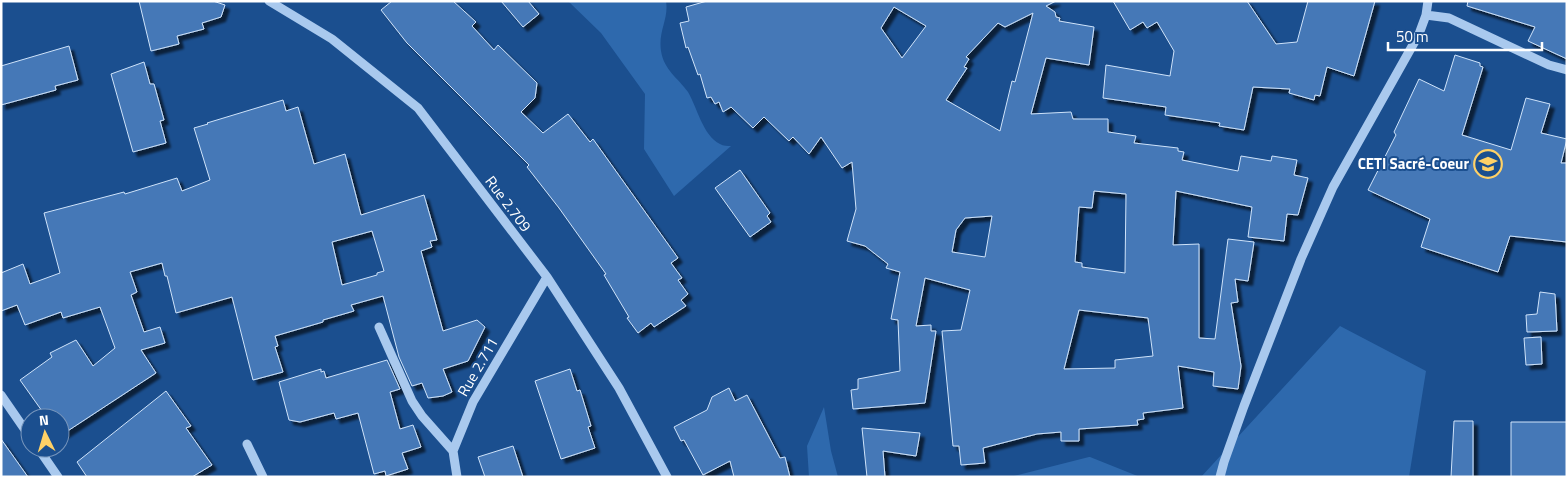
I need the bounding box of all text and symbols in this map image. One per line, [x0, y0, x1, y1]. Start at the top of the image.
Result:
scale bar [1388, 20, 1542, 52]
text: 50 m [1396, 25, 1429, 48]
school or university icon: CETI Sacré-Coeur [1473, 149, 1503, 179]
place label: CETI Sacré-Coeur [1358, 152, 1469, 175]
street label: Rue 2.709 [480, 171, 537, 237]
street label: Rue 2.711 [451, 333, 504, 401]
north arrow [20, 408, 70, 458]
text: N [38, 409, 50, 430]

